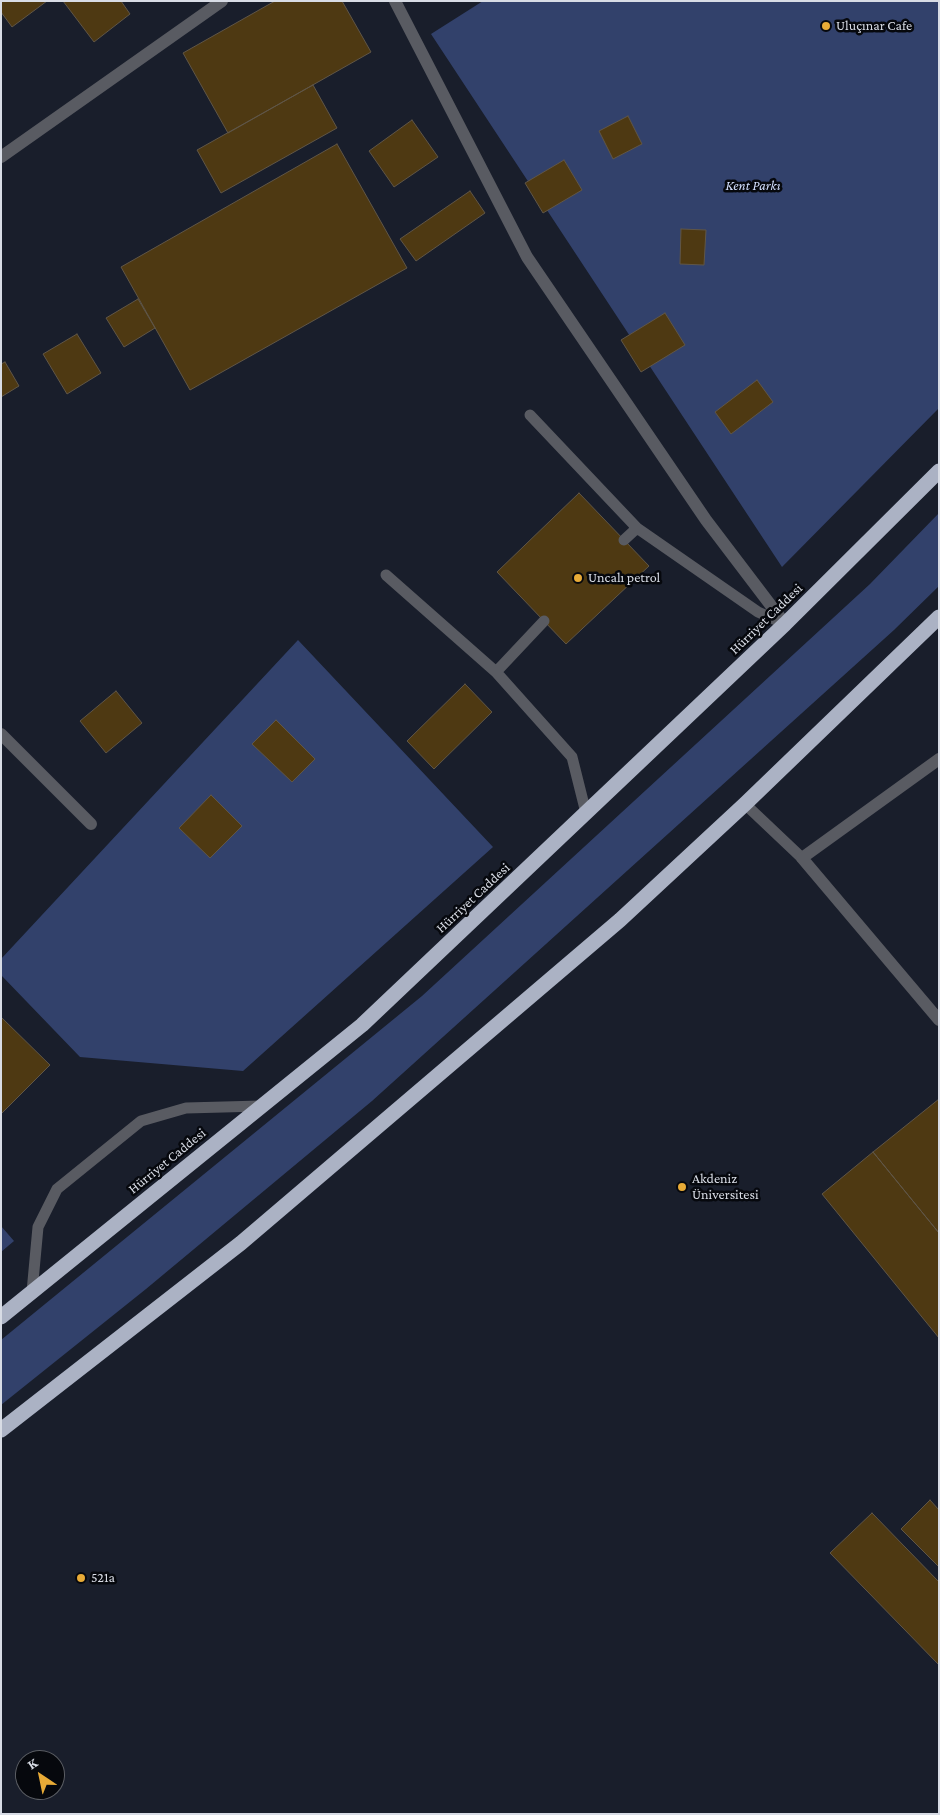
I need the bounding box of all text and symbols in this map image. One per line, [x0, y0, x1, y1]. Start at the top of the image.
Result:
place label: Uluçınar Cafe [836, 18, 912, 34]
marker: Uluçınar Cafe [820, 20, 832, 32]
park label: Kent Parkı [726, 178, 780, 194]
place label: Uncalı petrol [588, 570, 660, 586]
marker: Uncalı petrol [572, 572, 584, 584]
street label: Hürriyet Caddesi [726, 580, 806, 658]
street label: Hürriyet Caddesi [433, 860, 513, 936]
street label: Hürriyet Caddesi [125, 1125, 209, 1197]
place label: Akdeniz Üniversitesi [692, 1171, 759, 1204]
marker: Akdeniz Üniversitesi [676, 1181, 688, 1193]
place label: 521a [91, 1570, 115, 1586]
marker: 521a [75, 1572, 87, 1584]
north arrow [15, 1750, 65, 1800]
text: K [24, 1754, 40, 1773]

